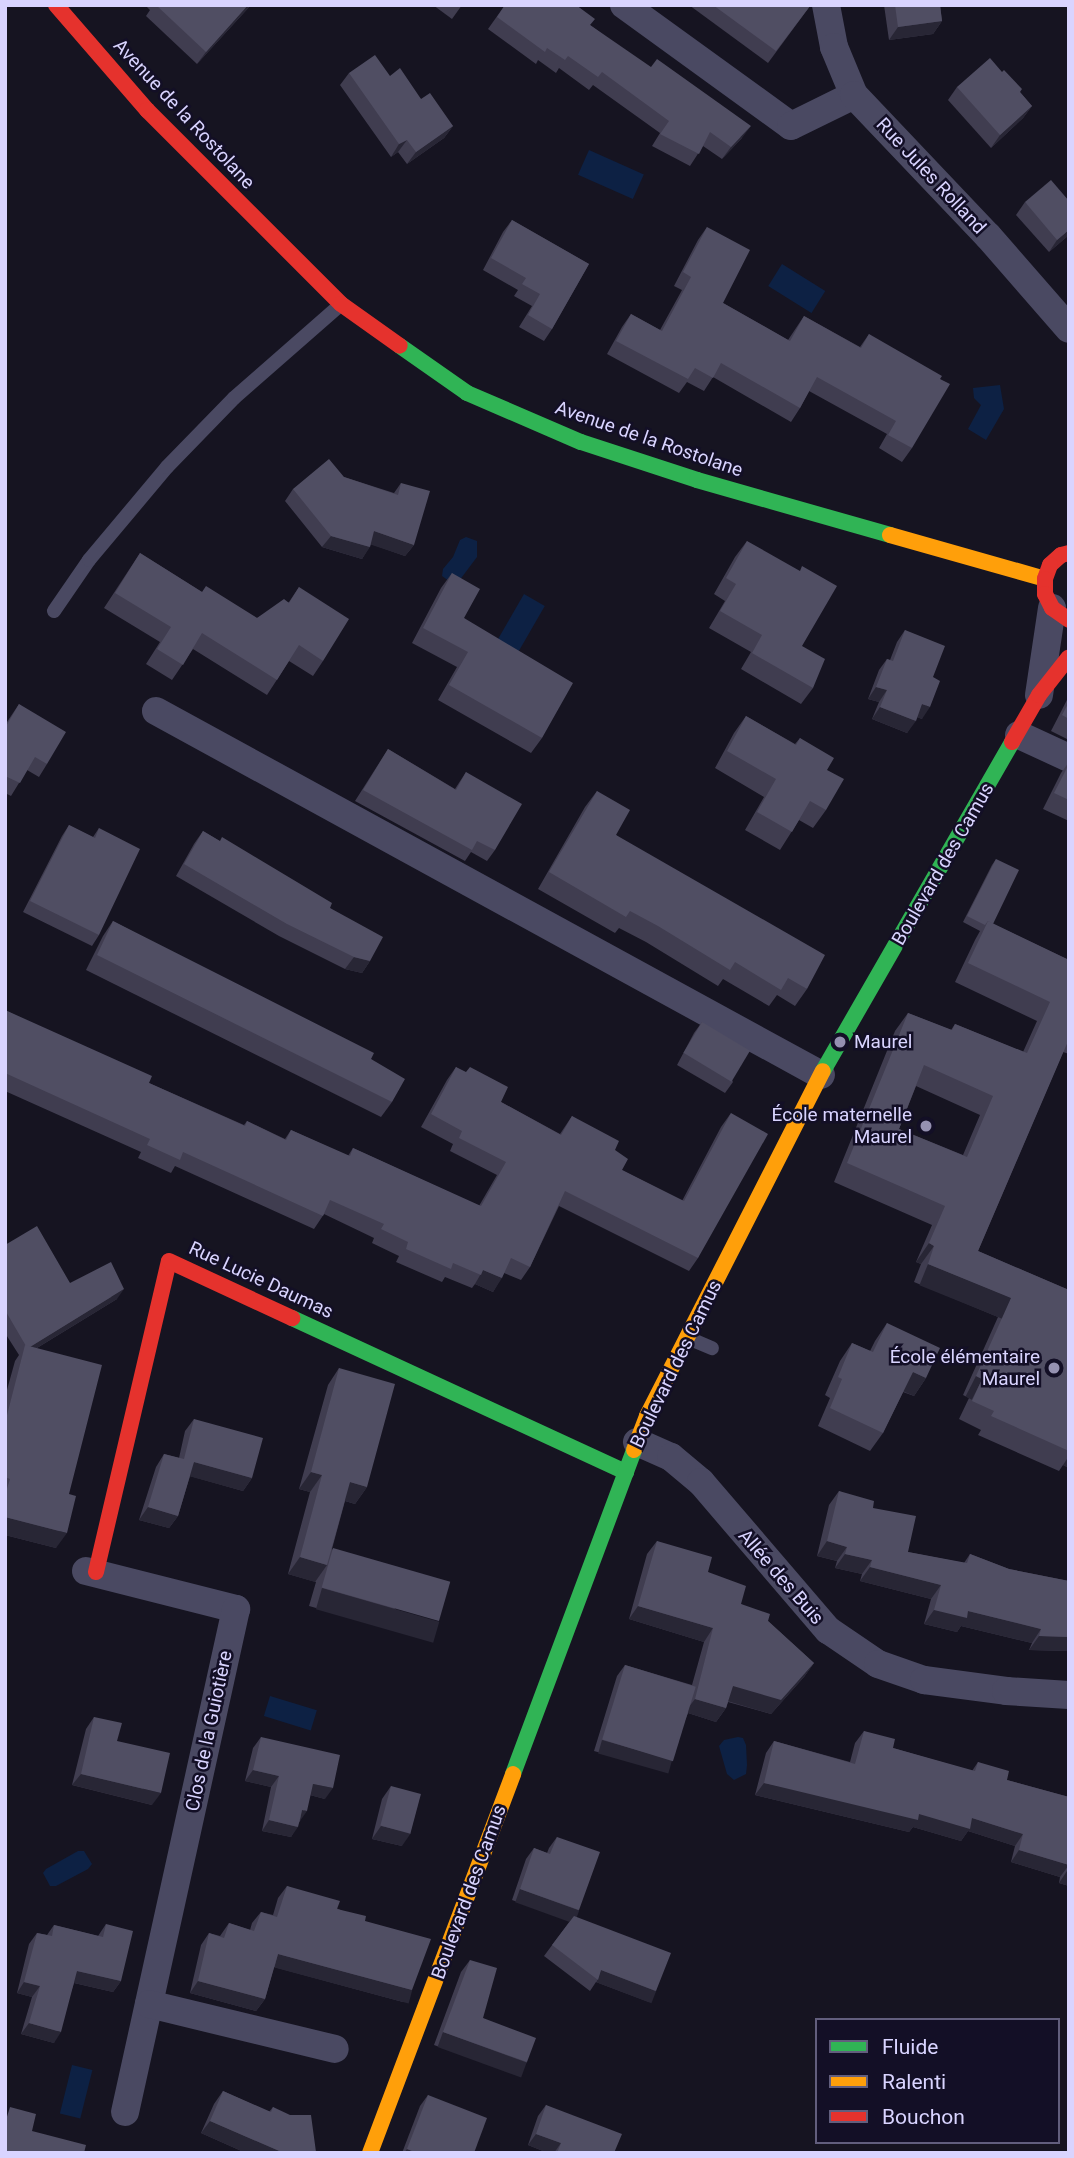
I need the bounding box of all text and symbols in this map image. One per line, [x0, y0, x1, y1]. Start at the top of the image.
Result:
street label: Avenue de la Rostolane [109, 34, 259, 194]
street label: Rue Jules Rolland [871, 113, 991, 239]
street label: Avenue de la Rostolane [552, 396, 746, 482]
street label: Boulevard des Camus [887, 779, 999, 949]
place label: Maurel [854, 1031, 912, 1053]
marker: Maurel [832, 1034, 848, 1050]
place label: École maternelle Maurel [772, 1104, 912, 1148]
marker: École maternelle Maurel [918, 1118, 934, 1134]
street label: Rue Lucie Daumas [185, 1237, 337, 1323]
street label: Boulevard des Camus [625, 1276, 727, 1452]
place label: École élémentaire Maurel [890, 1346, 1040, 1390]
marker: École élémentaire Maurel [1046, 1360, 1062, 1376]
street label: Allée des Buis [734, 1525, 828, 1629]
street label: Clos de la Guiotière [181, 1649, 237, 1813]
street label: Boulevard des Camus [427, 1802, 511, 1982]
legend [815, 2018, 1060, 2144]
text: Fluide [882, 2035, 938, 2059]
text: Ralenti [882, 2070, 946, 2094]
text: Bouchon [882, 2105, 965, 2129]

